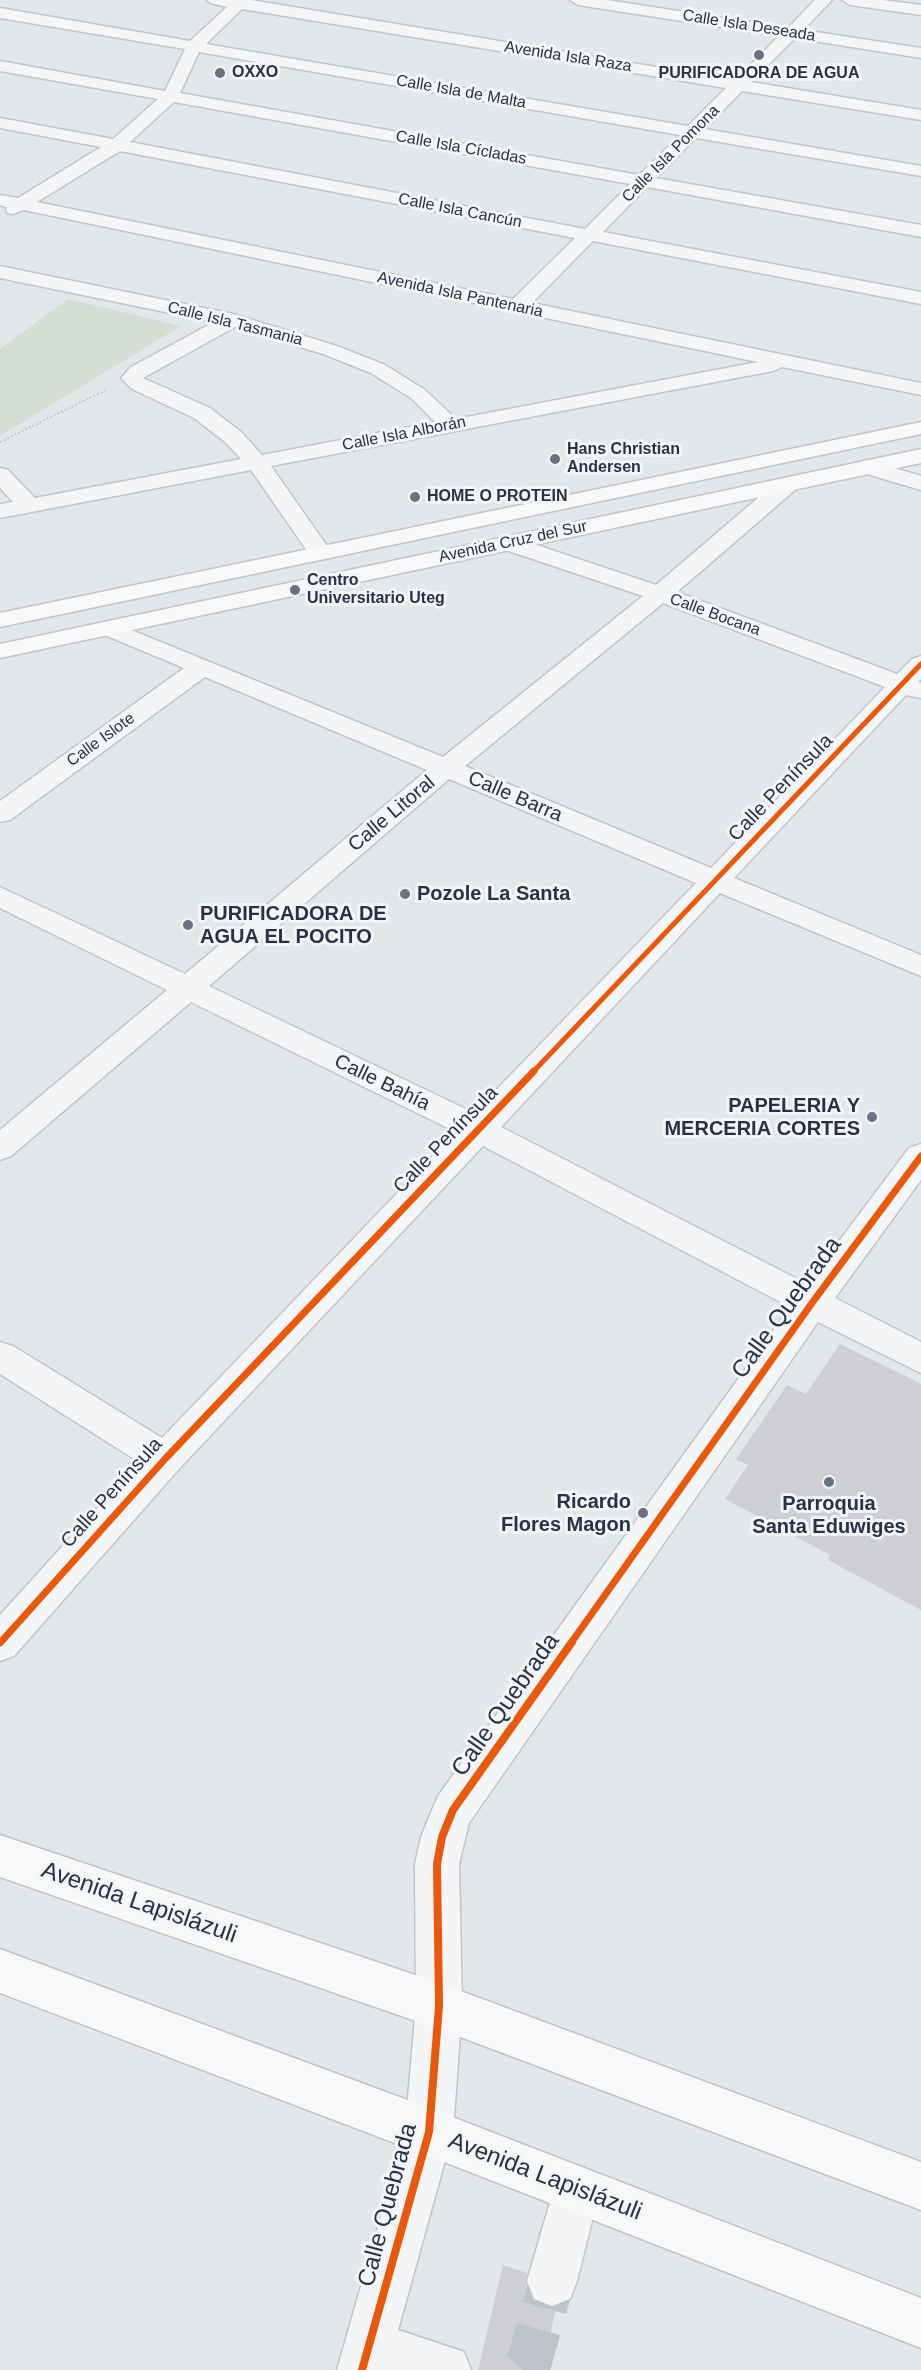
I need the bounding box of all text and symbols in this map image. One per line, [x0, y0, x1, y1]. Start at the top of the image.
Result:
street label: Calle Isla Deseada [681, 6, 817, 46]
street label: Avenida Isla Raza [503, 37, 633, 77]
marker: PURIFICADORA DE AGUA [752, 48, 766, 62]
place label: OXXO [232, 63, 278, 83]
place label: PURIFICADORA DE AGUA [659, 64, 859, 84]
marker: OXXO [213, 66, 227, 80]
street label: Calle Isla de Malta [395, 71, 527, 113]
street label: Calle Isla Pomona [618, 101, 724, 207]
street label: Calle Isla Cícladas [394, 127, 528, 169]
street label: Calle Isla Cancún [397, 190, 523, 232]
street label: Avenida Isla Pantenaria [375, 268, 545, 322]
street label: Calle Isla Tasmania [165, 298, 305, 350]
street label: Calle Isla Alborán [341, 413, 467, 455]
place label: Hans Christian Andersen [567, 440, 680, 478]
marker: Hans Christian Andersen [548, 452, 562, 466]
place label: HOME O PROTEIN [427, 487, 567, 507]
marker: HOME O PROTEIN [408, 490, 422, 504]
street label: Avenida Cruz del Sur [437, 517, 589, 567]
place label: Centro Universitario Uteg [307, 571, 445, 609]
marker: Centro Universitario Uteg [288, 583, 302, 597]
street label: Calle Bocana [667, 590, 763, 640]
street label: Calle Islote [63, 709, 139, 771]
street label: Calle Península [724, 729, 838, 847]
street label: Calle Barra [464, 766, 566, 828]
street label: Calle Litoral [344, 771, 440, 857]
place label: Pozole La Santa [417, 882, 570, 906]
marker: Pozole La Santa [398, 887, 412, 901]
place label: PURIFICADORA DE AGUA EL POCITO [200, 902, 387, 949]
marker: PURIFICADORA DE AGUA EL POCITO [181, 918, 195, 932]
street label: Calle Bahía [330, 1050, 434, 1116]
street label: Calle Península [389, 1081, 503, 1199]
place label: PAPELERIA Y MERCERIA CORTES [664, 1094, 860, 1141]
marker: PAPELERIA Y MERCERIA CORTES [865, 1110, 879, 1124]
street label: Calle Quebrada [726, 1232, 848, 1384]
street label: Calle Península [56, 1433, 168, 1553]
marker: Parroquia Santa Eduwiges [822, 1475, 836, 1489]
place label: Ricardo Flores Magon [501, 1490, 631, 1537]
place label: Parroquia Santa Eduwiges [752, 1492, 906, 1539]
marker: Ricardo Flores Magon [636, 1506, 650, 1520]
street label: Calle Quebrada [446, 1628, 566, 1782]
street label: Avenida Lapislázuli [37, 1856, 241, 1950]
street label: Calle Quebrada [352, 2120, 424, 2290]
street label: Avenida Lapislázuli [444, 2127, 646, 2227]

